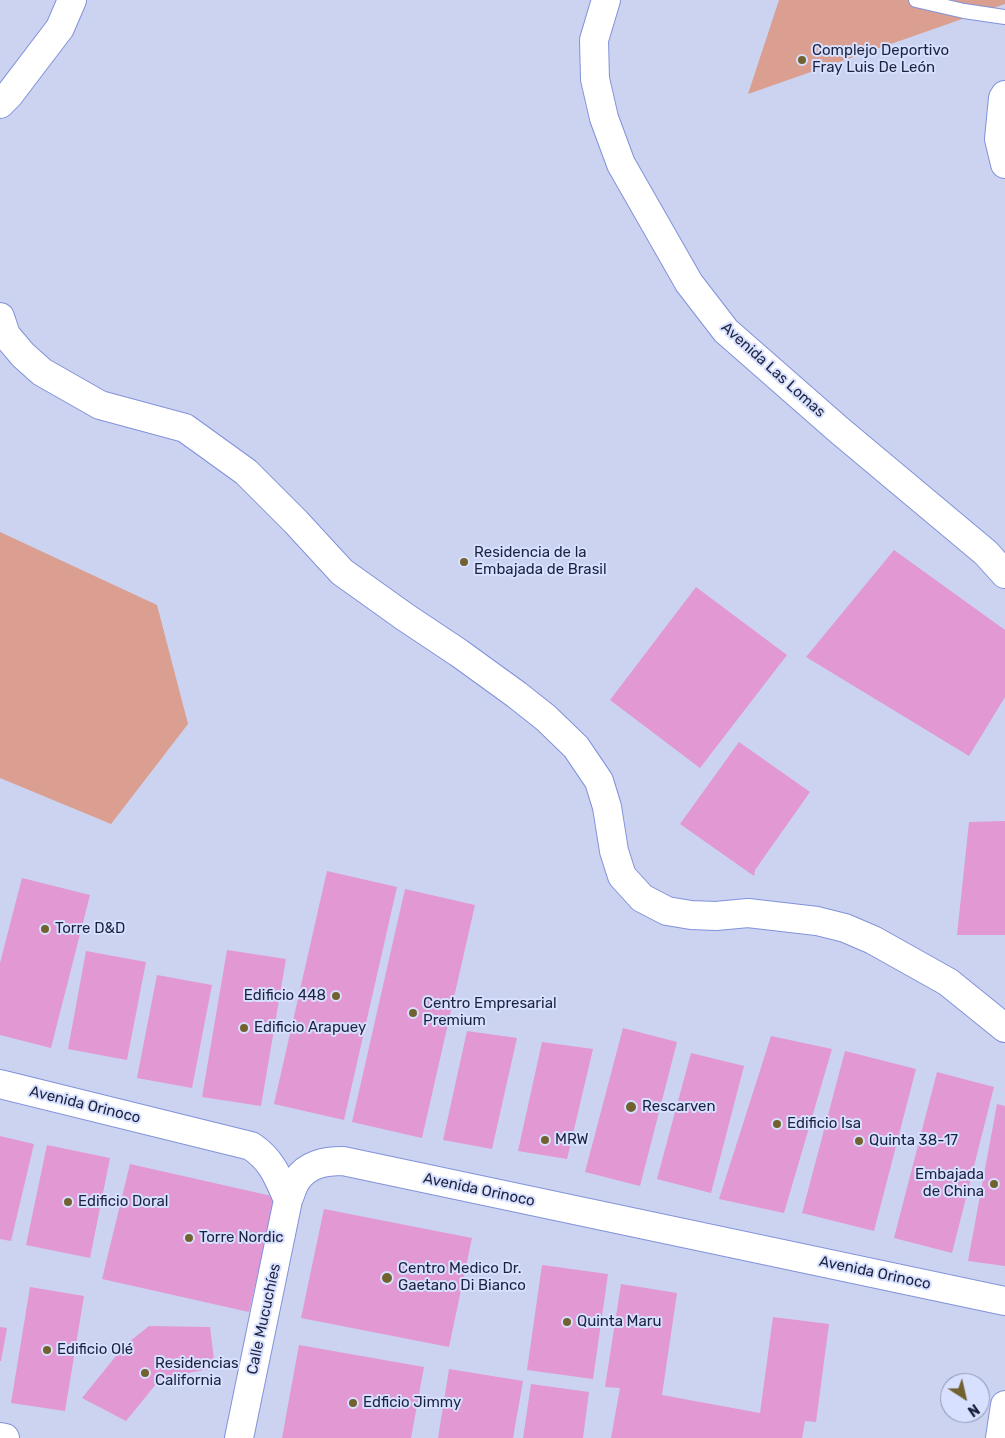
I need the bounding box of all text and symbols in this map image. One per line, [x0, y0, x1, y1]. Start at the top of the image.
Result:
place label: Complejo Deportivo Fray Luis De León [812, 42, 949, 77]
marker: Complejo Deportivo Fray Luis De León [796, 54, 808, 66]
street label: Avenida Las Lomas [717, 319, 829, 421]
place label: Residencia de la Embajada de Brasil [474, 544, 607, 579]
marker: Residencia de la Embajada de Brasil [458, 556, 470, 568]
place label: Torre D&D [55, 920, 125, 938]
marker: Torre D&D [39, 923, 51, 935]
place label: Edificio 448 [244, 987, 326, 1005]
marker: Edificio 448 [330, 990, 342, 1002]
place label: Centro Empresarial Premium [423, 995, 557, 1030]
marker: Centro Empresarial Premium [407, 1007, 419, 1019]
place label: Edificio Arapuey [254, 1019, 366, 1037]
marker: Edificio Arapuey [238, 1022, 250, 1034]
street label: Avenida Orinoco [28, 1083, 142, 1127]
place label: Rescarven [642, 1098, 716, 1116]
marker: Rescarven [624, 1100, 638, 1114]
place label: Edificio Isa [787, 1115, 861, 1133]
marker: Edificio Isa [771, 1118, 783, 1130]
place label: MRW [555, 1131, 589, 1149]
place label: Quinta 38-17 [869, 1132, 958, 1150]
marker: MRW [539, 1134, 551, 1146]
marker: Quinta 38-17 [853, 1135, 865, 1147]
place label: Embajada de China [915, 1166, 984, 1201]
street label: Avenida Orinoco [422, 1169, 536, 1211]
marker: Embajada de China [988, 1178, 1000, 1190]
place label: Edificio Doral [78, 1193, 168, 1211]
marker: Edificio Doral [62, 1196, 74, 1208]
place label: Torre Nordic [199, 1229, 284, 1247]
marker: Torre Nordic [183, 1232, 195, 1244]
street label: Avenida Orinoco [818, 1252, 932, 1294]
place label: Centro Medico Dr. Gaetano Di Bianco [398, 1260, 526, 1295]
street label: Calle Mucuchíes [243, 1262, 285, 1376]
marker: Centro Medico Dr. Gaetano Di Bianco [380, 1271, 394, 1285]
place label: Quinta Maru [577, 1313, 662, 1331]
marker: Quinta Maru [561, 1316, 573, 1328]
place label: Edificio Olé [57, 1341, 133, 1359]
marker: Edificio Olé [41, 1344, 53, 1356]
place label: Residencias California [155, 1355, 239, 1390]
marker: Residencias California [139, 1367, 151, 1379]
north arrow [940, 1373, 990, 1423]
place label: Edficio Jimmy [363, 1394, 461, 1412]
marker: Edficio Jimmy [347, 1397, 359, 1409]
text: N [964, 1400, 982, 1420]

